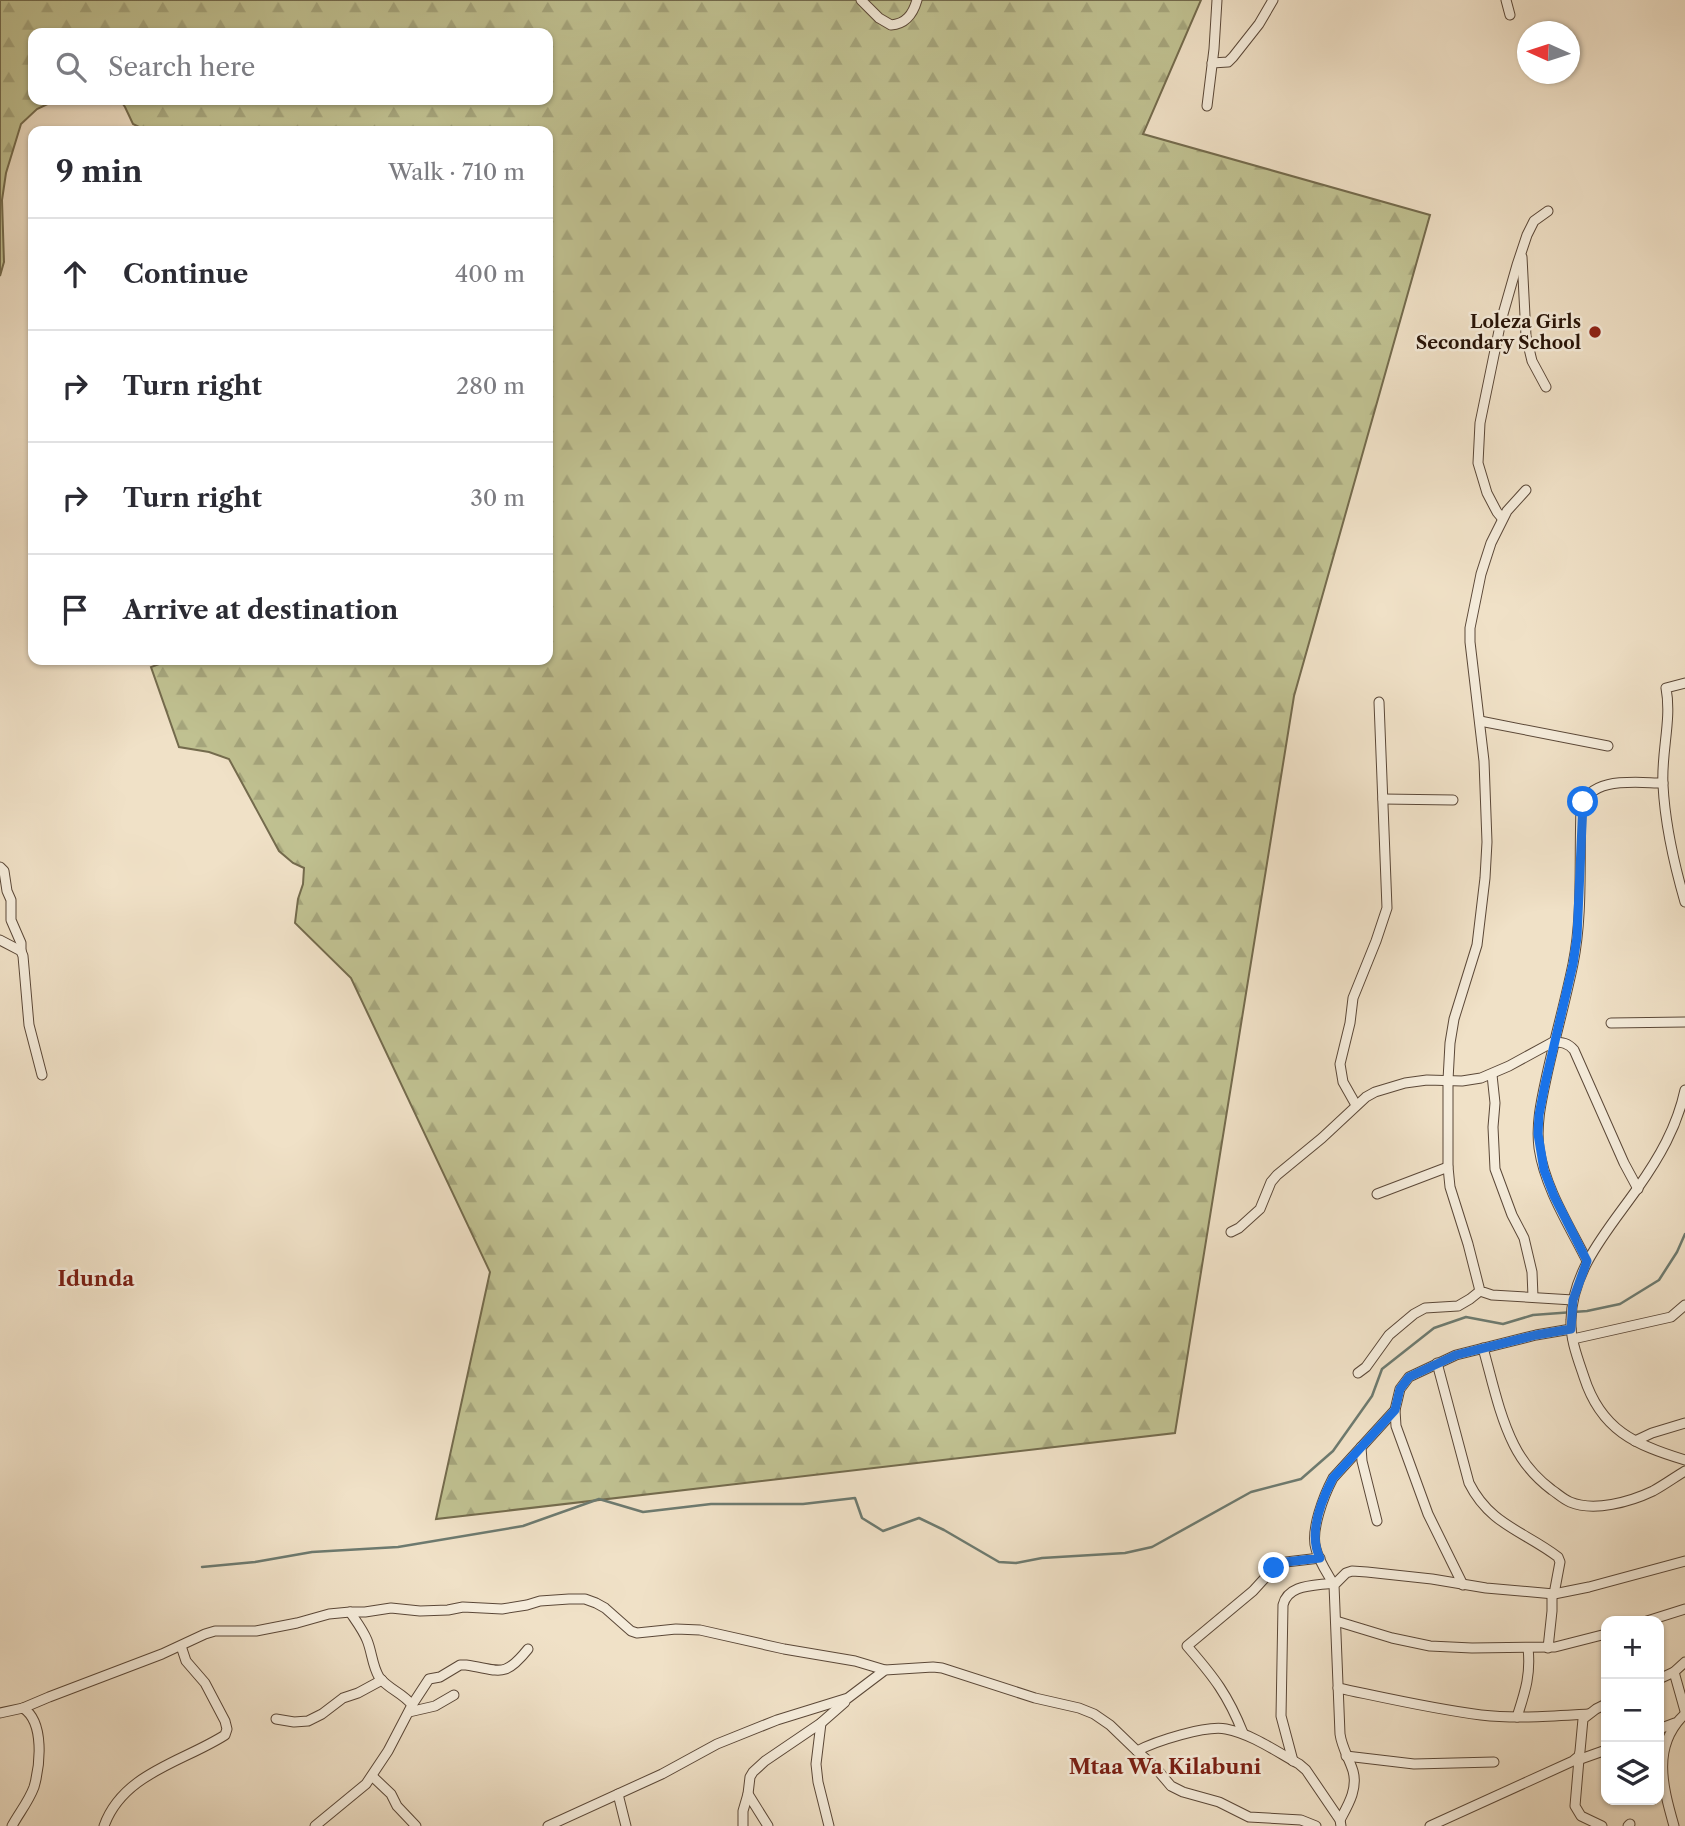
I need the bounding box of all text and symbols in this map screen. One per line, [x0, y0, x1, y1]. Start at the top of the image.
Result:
north arrow [1517, 21, 1580, 84]
search box [28, 28, 553, 105]
icon: search [52, 48, 90, 86]
text: Search here [108, 51, 255, 83]
text: 9 min [56, 153, 143, 190]
text: Walk · 710 m [388, 158, 525, 186]
icon: ahead [56, 255, 94, 293]
text: Continue [123, 258, 248, 290]
text: 400 m [455, 260, 525, 288]
place label: Loleza Girls Secondary School [1416, 311, 1581, 354]
marker: Loleza Girls Secondary School [1587, 324, 1603, 340]
icon: right [56, 367, 94, 405]
text: Turn right [123, 370, 262, 402]
text: 280 m [456, 372, 525, 400]
icon: right [56, 479, 94, 517]
text: Turn right [123, 482, 262, 514]
text: 30 m [470, 484, 525, 512]
icon: arrive [56, 591, 94, 629]
text: Arrive at destination [123, 594, 398, 626]
route start [1567, 786, 1598, 817]
district label: Idunda [58, 1266, 135, 1291]
route end [1258, 1552, 1289, 1583]
map controls [1601, 1616, 1664, 1805]
button: + [1601, 1616, 1664, 1679]
button: − [1601, 1679, 1664, 1742]
button: layers [1601, 1742, 1664, 1805]
district label: Mtaa Wa Kilabuni [1069, 1754, 1262, 1779]

